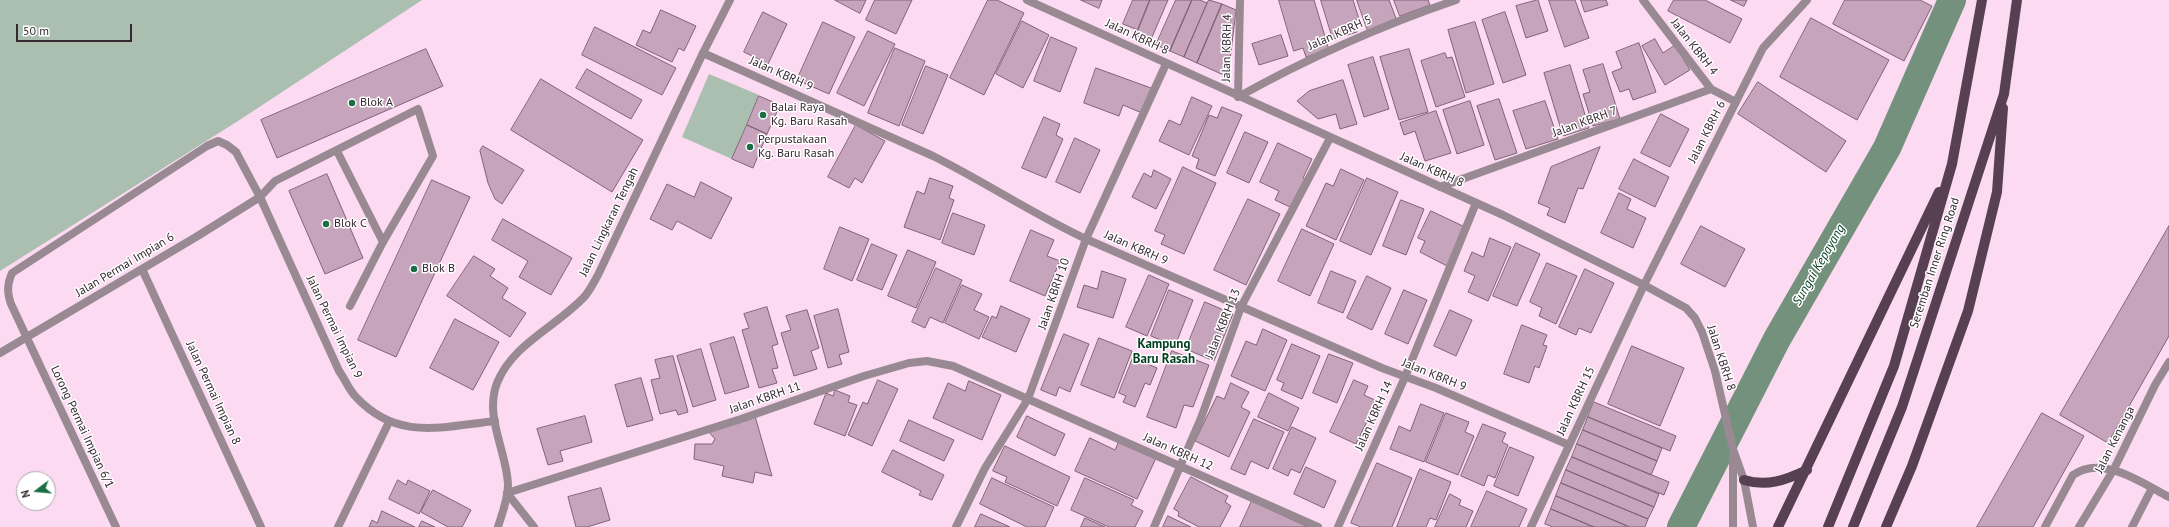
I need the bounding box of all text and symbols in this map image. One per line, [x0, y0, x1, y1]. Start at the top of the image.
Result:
street label: Jalan KBRH 5 [1306, 13, 1374, 53]
street label: Jalan KBRH 4 [1219, 14, 1235, 82]
scale bar [18, 16, 134, 42]
street label: Jalan KBRH 8 [1103, 16, 1171, 58]
street label: Jalan KBRH 4 [1667, 16, 1721, 78]
text: 50 m [23, 23, 49, 38]
street label: Jalan KBRH 9 [747, 54, 815, 94]
place label: Blok A [360, 96, 393, 110]
marker: Blok A [347, 98, 357, 108]
street label: Jalan KBRH 6 [1685, 98, 1729, 166]
place label: Balai Raya Kg. Baru Rasah [771, 101, 847, 129]
street label: Jalan KBRH 7 [1551, 104, 1619, 140]
marker: Balai Raya Kg. Baru Rasah [758, 110, 768, 120]
place label: Perpustakaan Kg. Baru Rasah [758, 133, 834, 161]
marker: Perpustakaan Kg. Baru Rasah [745, 142, 755, 152]
street label: Jalan KBRH 8 [1398, 150, 1466, 190]
street label: Jalan Lingkaran Tengah [576, 165, 642, 279]
street label: Seremban Inner Ring Road [1907, 196, 1963, 330]
place label: Blok C [334, 217, 367, 231]
marker: Blok C [321, 219, 331, 229]
water label: Sungai Kepayang [1789, 222, 1849, 308]
street label: Jalan KBRH 9 [1102, 228, 1170, 268]
street label: Jalan Permai Impian 6 [73, 230, 177, 300]
street label: Jalan KBRH 10 [1035, 256, 1073, 332]
place label: Blok B [422, 262, 455, 276]
marker: Blok B [409, 264, 419, 274]
street label: Jalan Permai Impian 9 [303, 273, 365, 381]
street label: Jalan KBRH 13 [1202, 287, 1244, 361]
street label: Jalan KBRH 8 [1704, 323, 1738, 393]
district label: Kampung Baru Rasah [1133, 336, 1195, 367]
street label: Jalan Permai Impian 8 [183, 339, 243, 447]
street label: Jalan KBRH 9 [1400, 356, 1468, 394]
street label: Lorong Permai Impian 6/1 [47, 364, 117, 490]
street label: Jalan KBRH 15 [1554, 364, 1598, 438]
street label: Jalan KBRH 11 [727, 379, 803, 417]
street label: Jalan KBRH 14 [1352, 379, 1396, 453]
street label: Jalan Kenanga [2092, 404, 2138, 476]
street label: Jalan KBRH 12 [1141, 430, 1215, 474]
north arrow [16, 471, 56, 511]
text: N [18, 489, 33, 499]

